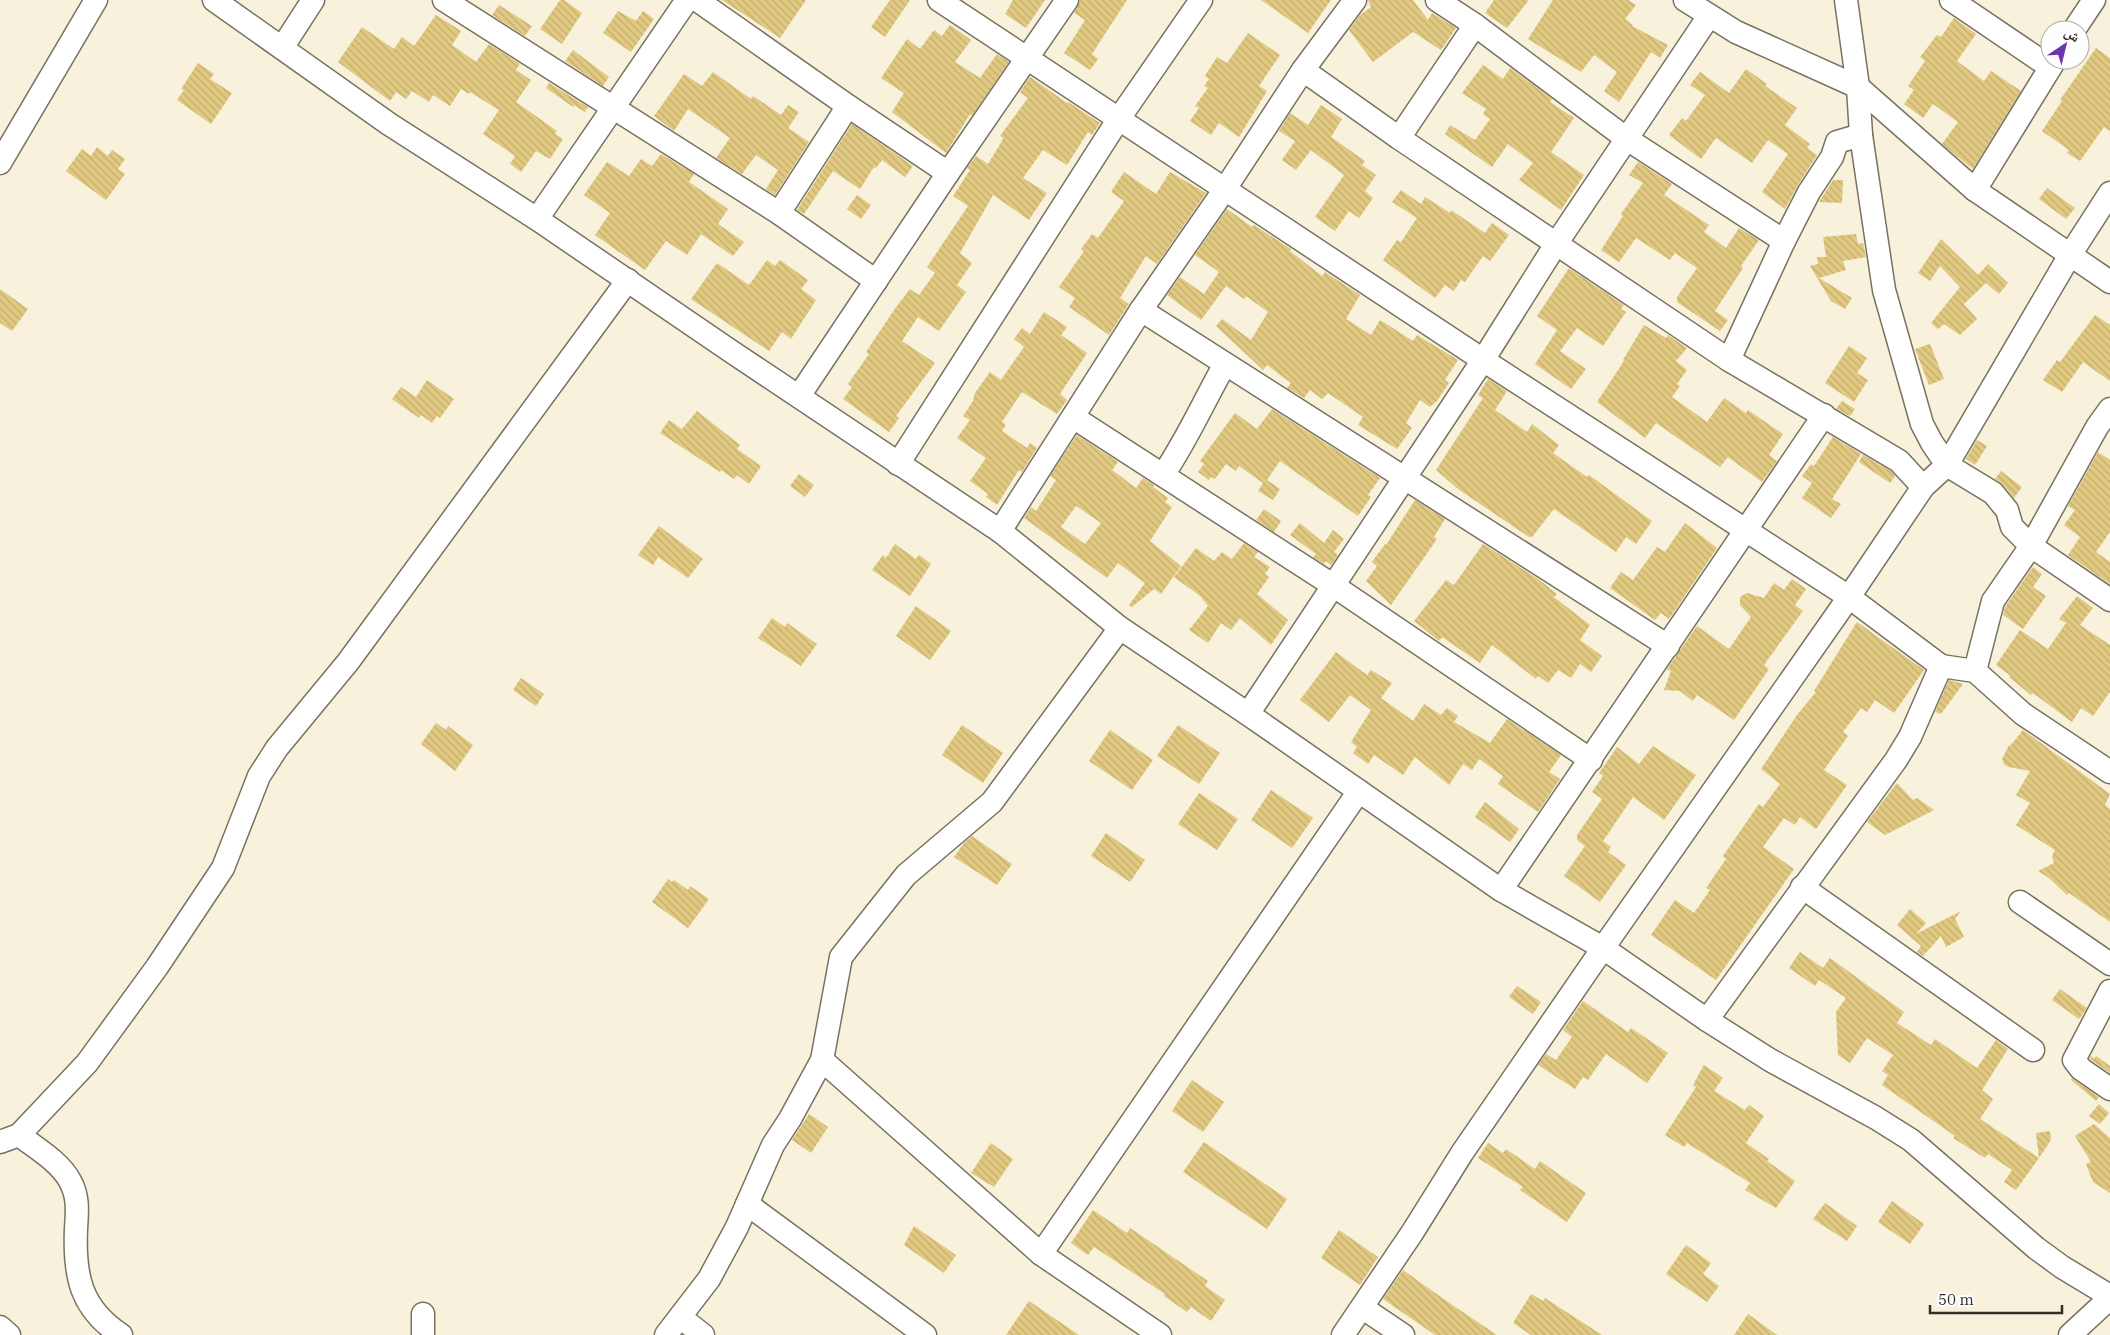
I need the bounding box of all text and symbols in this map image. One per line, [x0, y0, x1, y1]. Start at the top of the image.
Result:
north arrow [2040, 20, 2090, 70]
text: ش [2061, 23, 2084, 46]
scale bar [1930, 1282, 2062, 1314]
text: 50 m [1938, 1290, 1974, 1309]

